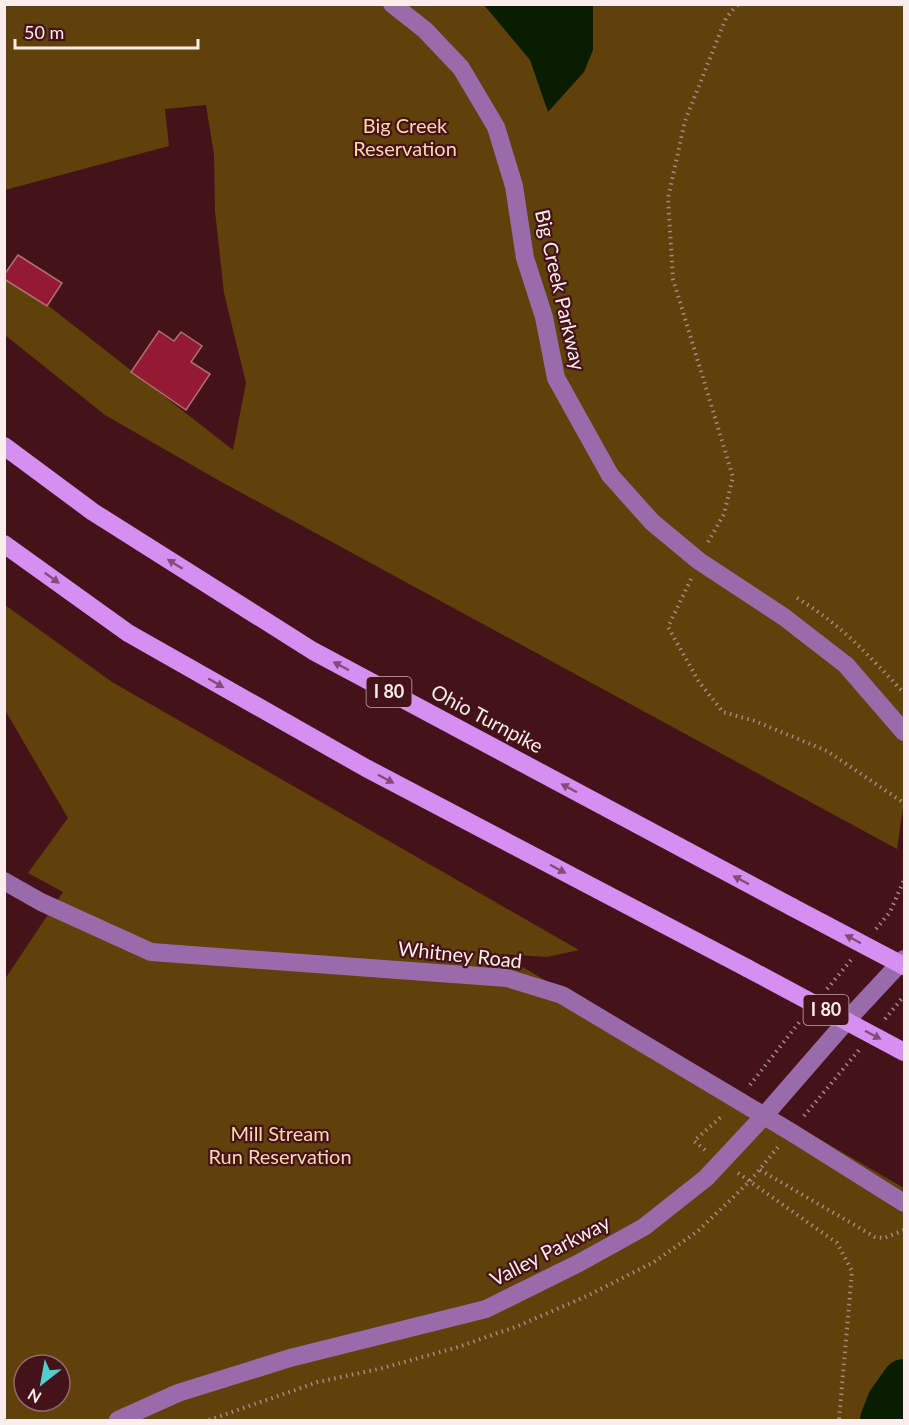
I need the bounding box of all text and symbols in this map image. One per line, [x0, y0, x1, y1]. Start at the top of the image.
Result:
scale bar [15, 12, 198, 50]
text: 50 m [24, 21, 64, 43]
park label: Big Creek Reservation [353, 113, 457, 160]
street label: Big Creek Parkway [531, 207, 591, 373]
one-way arrow [167, 559, 183, 570]
one-way arrow [43, 572, 59, 584]
one-way arrow [333, 661, 350, 671]
road number: I 80 [366, 677, 412, 707]
one-way arrow [208, 678, 225, 688]
street label: Ohio Turnpike [427, 679, 547, 758]
one-way arrow [377, 774, 394, 784]
one-way arrow [560, 783, 577, 793]
one-way arrow [550, 864, 567, 874]
one-way arrow [732, 875, 749, 885]
one-way arrow [844, 934, 861, 944]
street label: Whitney Road [397, 936, 523, 972]
road number: I 80 [804, 995, 848, 1025]
one-way arrow [865, 1030, 882, 1040]
park label: Mill Stream Run Reservation [208, 1121, 352, 1168]
street label: Valley Parkway [486, 1209, 614, 1291]
north arrow [12, 1353, 72, 1413]
text: N [24, 1385, 44, 1408]

